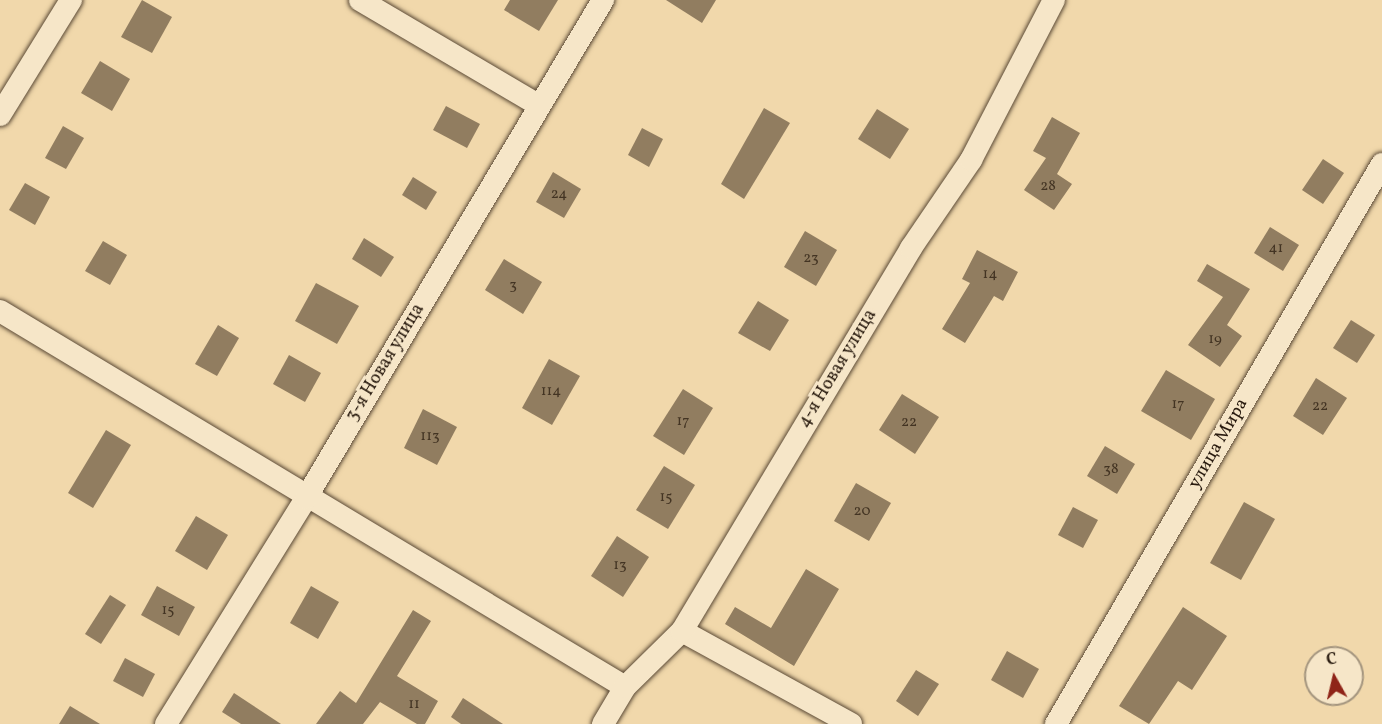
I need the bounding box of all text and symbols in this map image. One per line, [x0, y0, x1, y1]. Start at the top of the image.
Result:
house number: 28 [1040, 178, 1056, 196]
house number: 24 [551, 186, 567, 204]
house number: 41 [1269, 240, 1283, 258]
house number: 23 [803, 250, 819, 268]
house number: 14 [983, 266, 997, 284]
house number: 3 [509, 277, 517, 295]
street label: 3-я Новая улица [342, 300, 430, 426]
street label: 4-я Новая улица [794, 306, 882, 432]
house number: 19 [1208, 331, 1222, 349]
house number: 114 [541, 383, 561, 401]
street label: улица Мира [1184, 395, 1254, 493]
house number: 17 [1171, 396, 1185, 414]
house number: 22 [1312, 398, 1328, 416]
house number: 17 [676, 413, 690, 431]
house number: 22 [901, 414, 917, 432]
house number: 113 [420, 428, 440, 446]
house number: 38 [1103, 461, 1119, 479]
house number: 15 [659, 489, 673, 507]
house number: 20 [854, 503, 870, 521]
house number: 13 [613, 557, 627, 575]
house number: 15 [161, 602, 175, 620]
north arrow [1304, 646, 1364, 706]
text: С [1325, 649, 1338, 672]
house number: 11 [408, 696, 420, 714]

